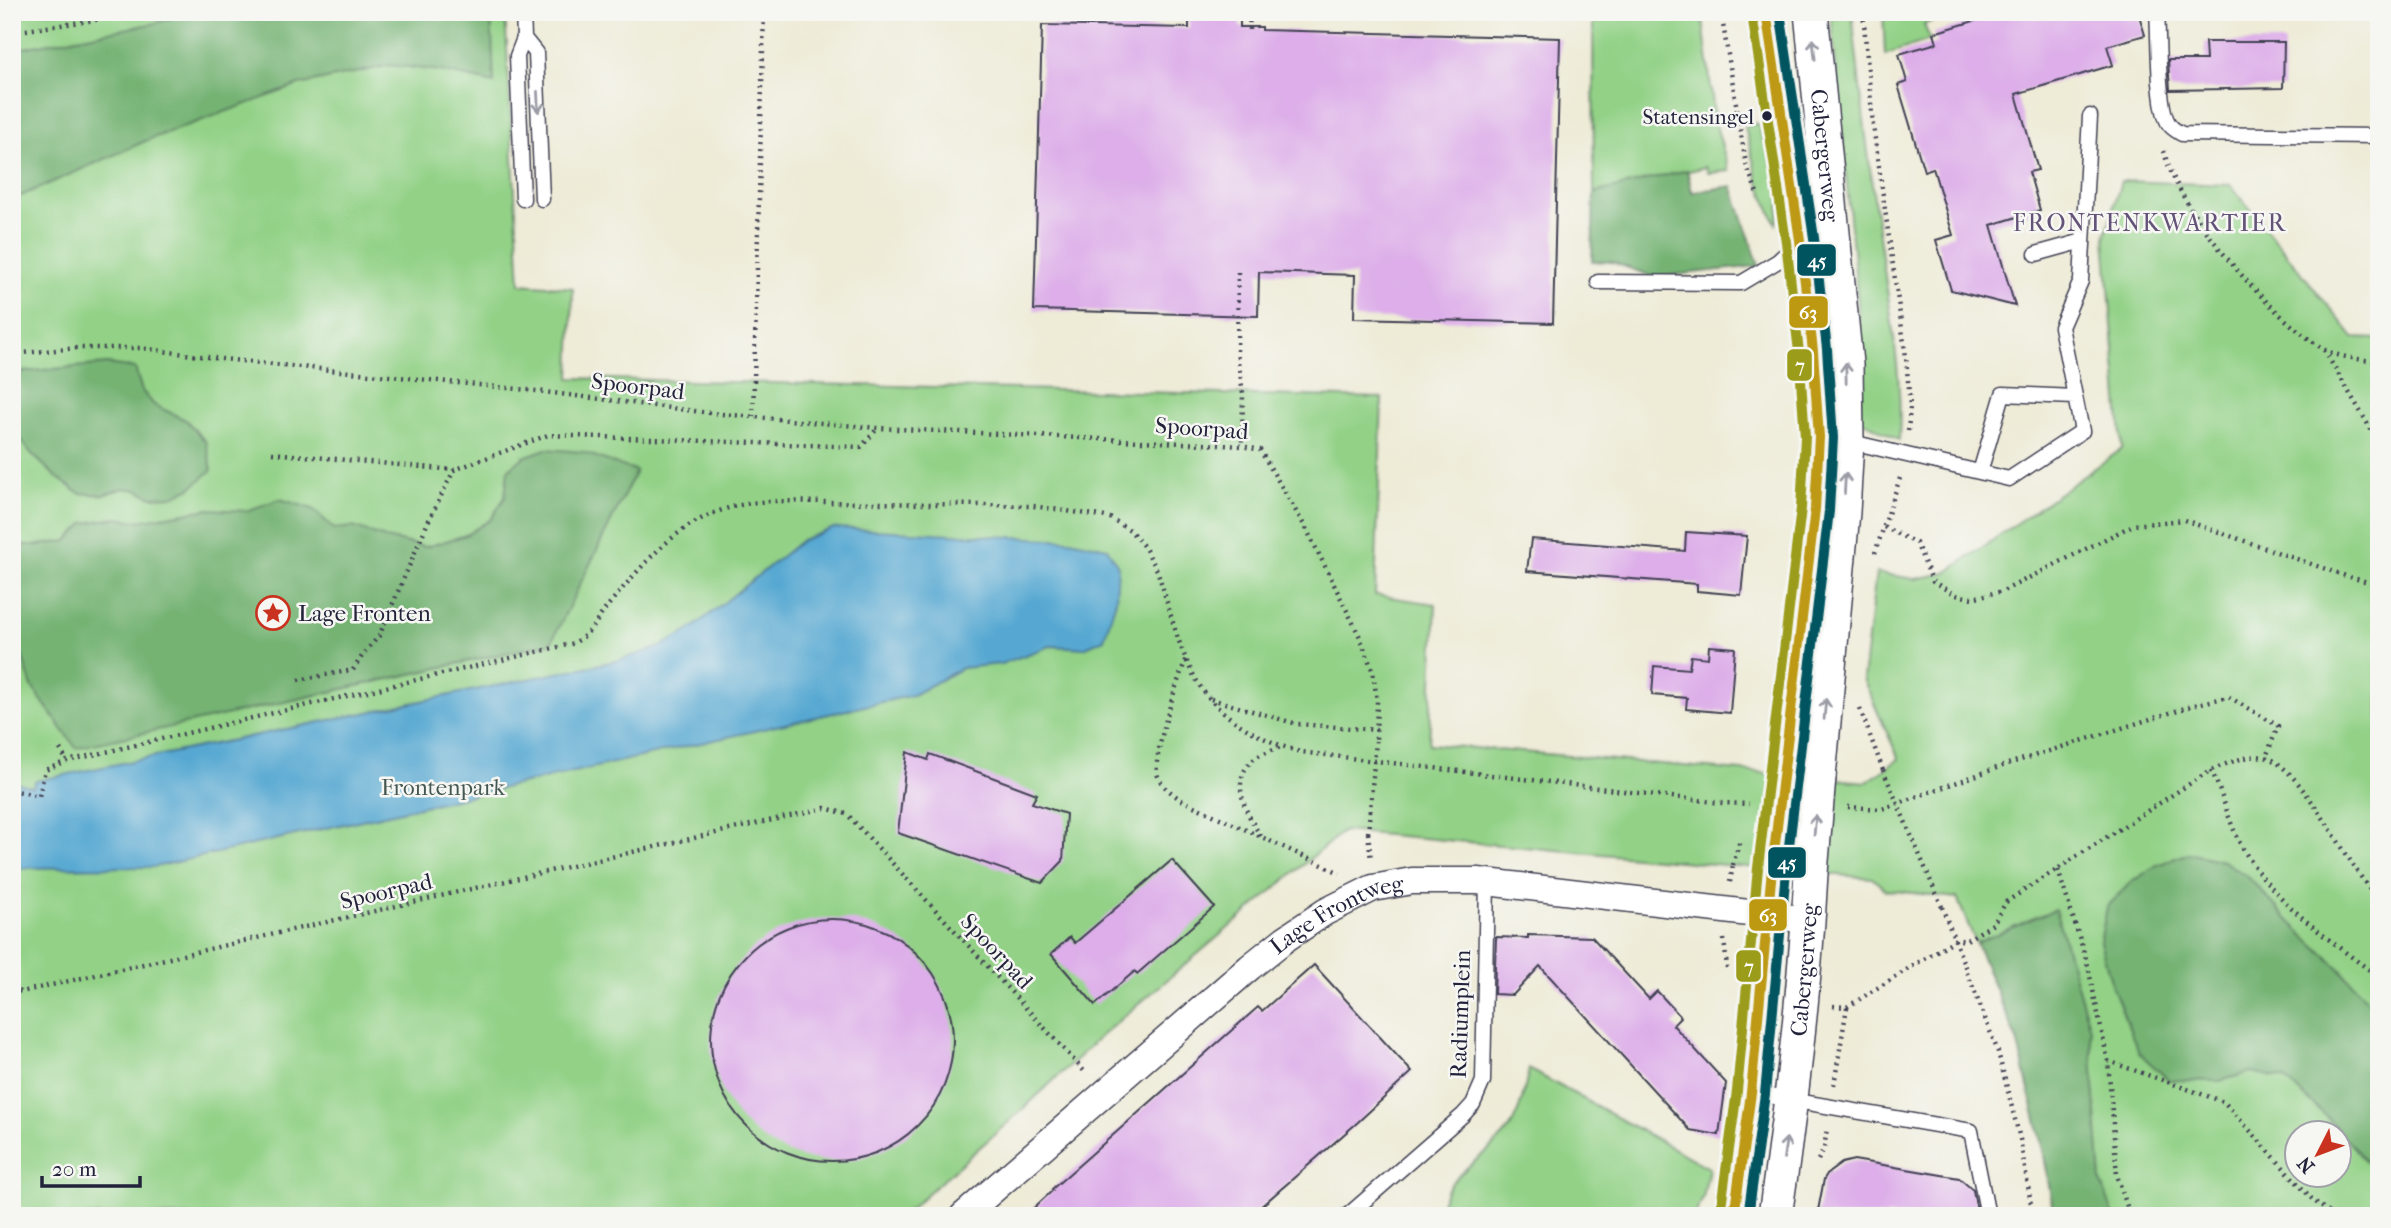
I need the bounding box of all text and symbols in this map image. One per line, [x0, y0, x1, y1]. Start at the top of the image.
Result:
one-way arrow [1808, 38, 1821, 61]
street label: Cabergerweg [1805, 88, 1845, 224]
one-way arrow [531, 90, 544, 113]
place label: Statensingel [1642, 105, 1754, 129]
marker: Statensingel [1760, 109, 1774, 123]
district label: FRONTENKWARTIER [2013, 209, 2287, 237]
line badge: 45 [1796, 243, 1837, 277]
text: 45 [1807, 250, 1826, 272]
line badge: 63 [1788, 295, 1829, 329]
text: 63 [1799, 302, 1817, 324]
line badge: 7 [1786, 348, 1813, 382]
text: 7 [1794, 355, 1805, 377]
one-way arrow [1839, 362, 1853, 385]
street label: Spoorpad [590, 367, 686, 406]
street label: Spoorpad [1154, 412, 1250, 445]
one-way arrow [1838, 471, 1851, 494]
place icon: Lage Fronten [254, 594, 292, 632]
place label: Lage Fronten [298, 600, 431, 627]
one-way arrow [1819, 698, 1832, 721]
park label: Frontenpark [381, 774, 506, 801]
one-way arrow [1809, 814, 1822, 837]
line badge: 45 [1767, 846, 1807, 879]
text: 45 [1777, 852, 1796, 874]
street label: Spoorpad [337, 868, 435, 915]
street label: Lage Frontweg [1264, 870, 1406, 960]
line badge: 63 [1748, 898, 1788, 932]
street label: Cabergerweg [1785, 902, 1823, 1038]
text: 63 [1759, 905, 1777, 927]
street label: Spoorpad [955, 908, 1039, 995]
street label: Radiumplein [1445, 948, 1476, 1079]
line badge: 7 [1735, 949, 1762, 983]
text: 7 [1743, 956, 1754, 978]
north arrow [2282, 1120, 2352, 1190]
one-way arrow [1779, 1137, 1792, 1160]
scale bar [42, 1144, 140, 1188]
text: N [2293, 1152, 2319, 1177]
text: 20 m [52, 1157, 97, 1181]

